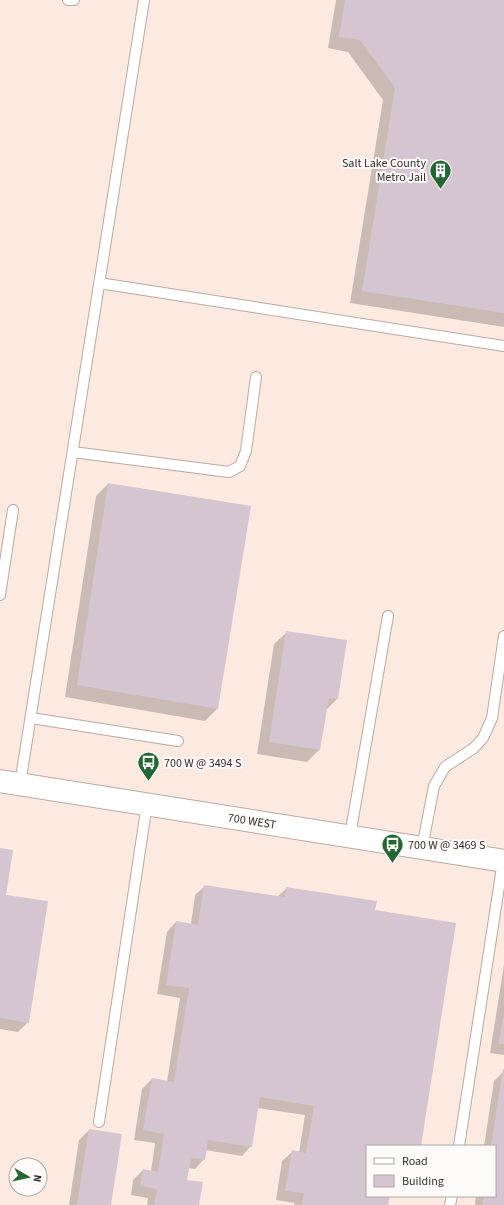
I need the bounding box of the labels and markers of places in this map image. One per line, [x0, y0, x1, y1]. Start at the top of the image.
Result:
place label: Salt Lake County Metro Jail [342, 155, 426, 186]
building icon: Salt Lake County Metro Jail [428, 157, 454, 190]
bus stop icon: 700 W @ 3494 S [136, 750, 162, 783]
place label: 700 W @ 3494 S [164, 755, 241, 772]
bus stop icon: 700 W @ 3469 S [379, 832, 405, 865]
place label: 700 W @ 3469 S [408, 837, 485, 854]

